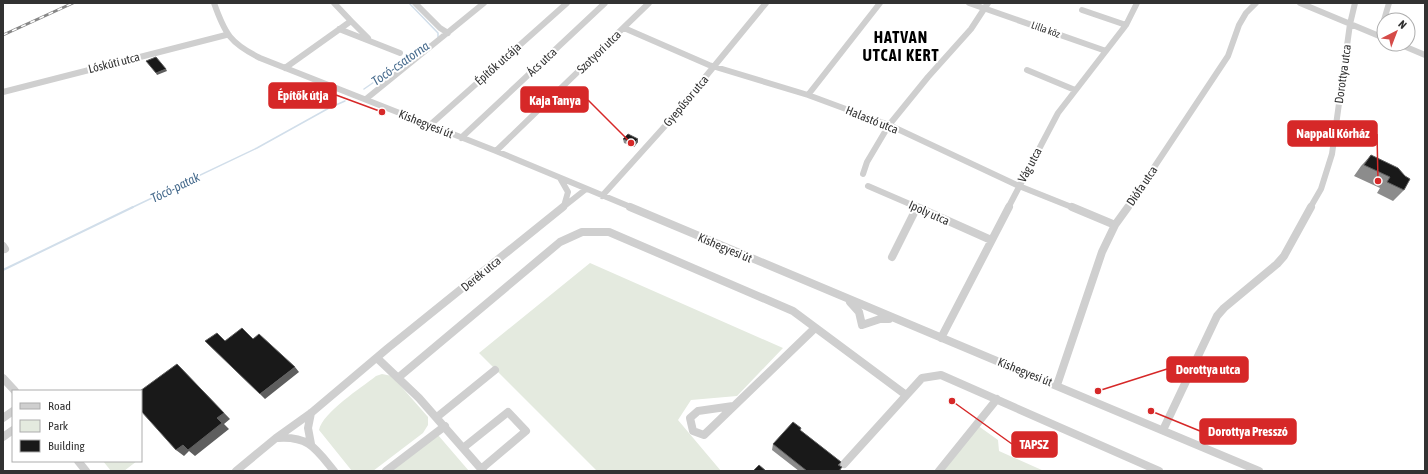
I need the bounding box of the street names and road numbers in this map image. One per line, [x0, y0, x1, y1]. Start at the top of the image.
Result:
street label: Lilla köz [1030, 19, 1062, 40]
street label: Szotyori utca [574, 28, 624, 76]
street label: Építők utcája [472, 40, 524, 88]
street label: Dorottya utca [1332, 43, 1354, 105]
street label: Ács utca [524, 45, 560, 79]
street label: Lóskúti utca [87, 50, 141, 76]
street label: Gyepűsor utca [661, 73, 711, 129]
street label: Halastó utca [844, 103, 900, 137]
street label: Kishegyesi út [397, 107, 456, 141]
street label: Vág utca [1015, 145, 1045, 185]
street label: Diófa utca [1124, 164, 1160, 208]
street label: Ipoly utca [906, 198, 952, 228]
street label: Kishegyesi út [696, 230, 755, 266]
street label: Derék utca [458, 254, 504, 294]
street label: Kishegyesi út [996, 355, 1055, 389]

